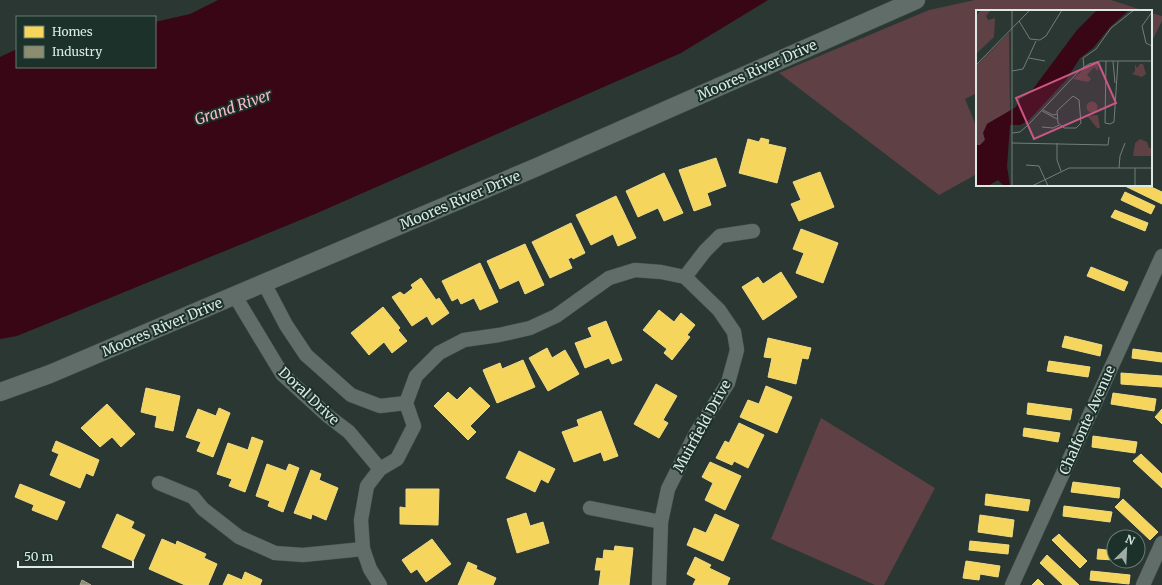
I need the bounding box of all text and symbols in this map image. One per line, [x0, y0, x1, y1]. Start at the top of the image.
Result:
inset map [976, 10, 1152, 186]
legend [16, 16, 156, 68]
text: Homes [52, 24, 93, 39]
street label: Moores River Drive [694, 36, 820, 104]
text: Industry [52, 44, 102, 59]
water label: Grand River [192, 85, 275, 129]
street label: Moores River Drive [397, 166, 523, 234]
street label: Moores River Drive [99, 293, 225, 361]
street label: Doral Drive [275, 363, 343, 429]
street label: Chalfonte Avenue [1055, 363, 1119, 477]
street label: Muirfield Drive [669, 377, 735, 475]
north arrow [1106, 529, 1146, 569]
text: N [1123, 532, 1137, 548]
scale bar [18, 543, 133, 569]
text: 50 m [24, 549, 53, 564]

